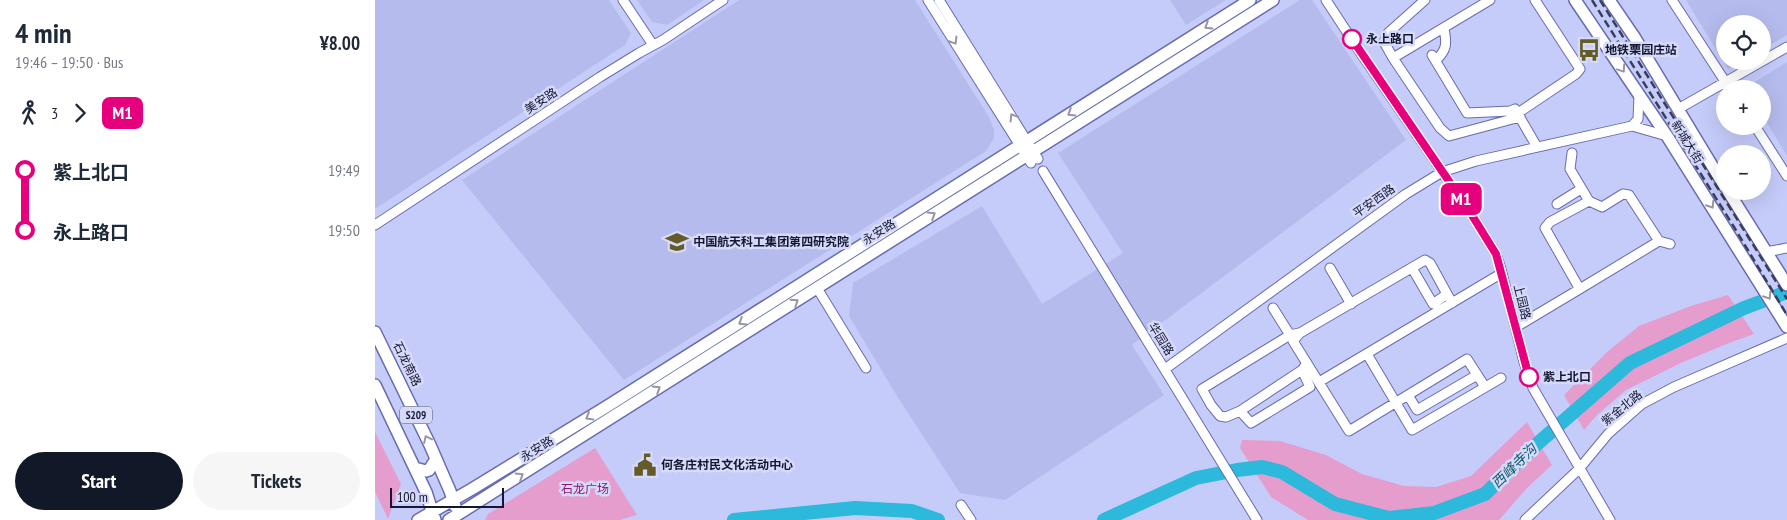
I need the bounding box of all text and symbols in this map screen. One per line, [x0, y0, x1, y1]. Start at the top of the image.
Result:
text: 4 min [15, 14, 72, 51]
map controls [1716, 15, 1771, 200]
button: locate [1716, 15, 1771, 70]
one-way arrow [1205, 20, 1214, 29]
marker: 永上路口 [1342, 29, 1362, 49]
text: ¥8.00 [320, 31, 360, 55]
place label: 永上路口 [1366, 31, 1414, 46]
one-way arrow [948, 36, 958, 45]
bus stop icon: 地铁栗园庄站 [1576, 37, 1602, 63]
place label: 地铁栗园庄站 [1605, 42, 1677, 57]
text: 19:46 – 19:50 · Bus [15, 52, 123, 72]
one-way arrow [1616, 64, 1625, 73]
button: + [1716, 80, 1771, 135]
street label: 美安路 [522, 84, 560, 117]
icon: walk [15, 99, 43, 127]
icon: forward [66, 99, 94, 127]
text: M1 [112, 101, 133, 124]
text: 3 [51, 103, 58, 123]
one-way arrow [1068, 107, 1077, 116]
one-way arrow [1009, 113, 1019, 122]
street label: 新城大街 [1668, 117, 1707, 166]
button: − [1716, 145, 1771, 200]
text: 紫上北口 [53, 160, 129, 184]
text: 19:49 [328, 160, 360, 180]
street label: 平安西路 [1350, 181, 1398, 221]
line badge: M1 [1439, 183, 1483, 215]
text: M1 [1451, 187, 1471, 210]
one-way arrow [1704, 200, 1714, 209]
one-way arrow [926, 212, 935, 221]
street label: 永安路 [859, 216, 898, 247]
text: 永上路口 [53, 220, 129, 244]
text: 19:50 [328, 220, 360, 240]
school or university icon: 中国航天科工集团第四研究院 [664, 229, 690, 255]
place label: 中国航天科工集团第四研究院 [693, 234, 849, 249]
street label: 上园路 [1511, 283, 1534, 321]
one-way arrow [1762, 291, 1771, 300]
one-way arrow [789, 299, 798, 309]
one-way arrow [738, 316, 747, 325]
street label: 华园路 [1146, 319, 1177, 358]
street label: 石龙南路 [390, 339, 425, 389]
marker: 紫上北口 [1519, 367, 1539, 387]
place label: 紫上北口 [1543, 369, 1591, 384]
one-way arrow [652, 386, 661, 396]
street label: 紫金北路 [1598, 387, 1645, 429]
road number: S209 [400, 406, 432, 424]
one-way arrow [586, 411, 595, 421]
street label: 永安路 [517, 433, 556, 464]
one-way arrow [423, 435, 433, 444]
water label: 西峰寺沟 [1488, 439, 1542, 492]
button: Start [15, 452, 183, 510]
button: Tickets [193, 452, 360, 510]
public building icon: 何各庄村民文化活动中心 [632, 452, 658, 478]
place label: 何各庄村民文化活动中心 [661, 457, 793, 472]
one-way arrow [514, 472, 523, 482]
park label: 石龙广场 [561, 481, 609, 496]
scale bar [390, 485, 504, 508]
text: 100 m [397, 488, 428, 506]

